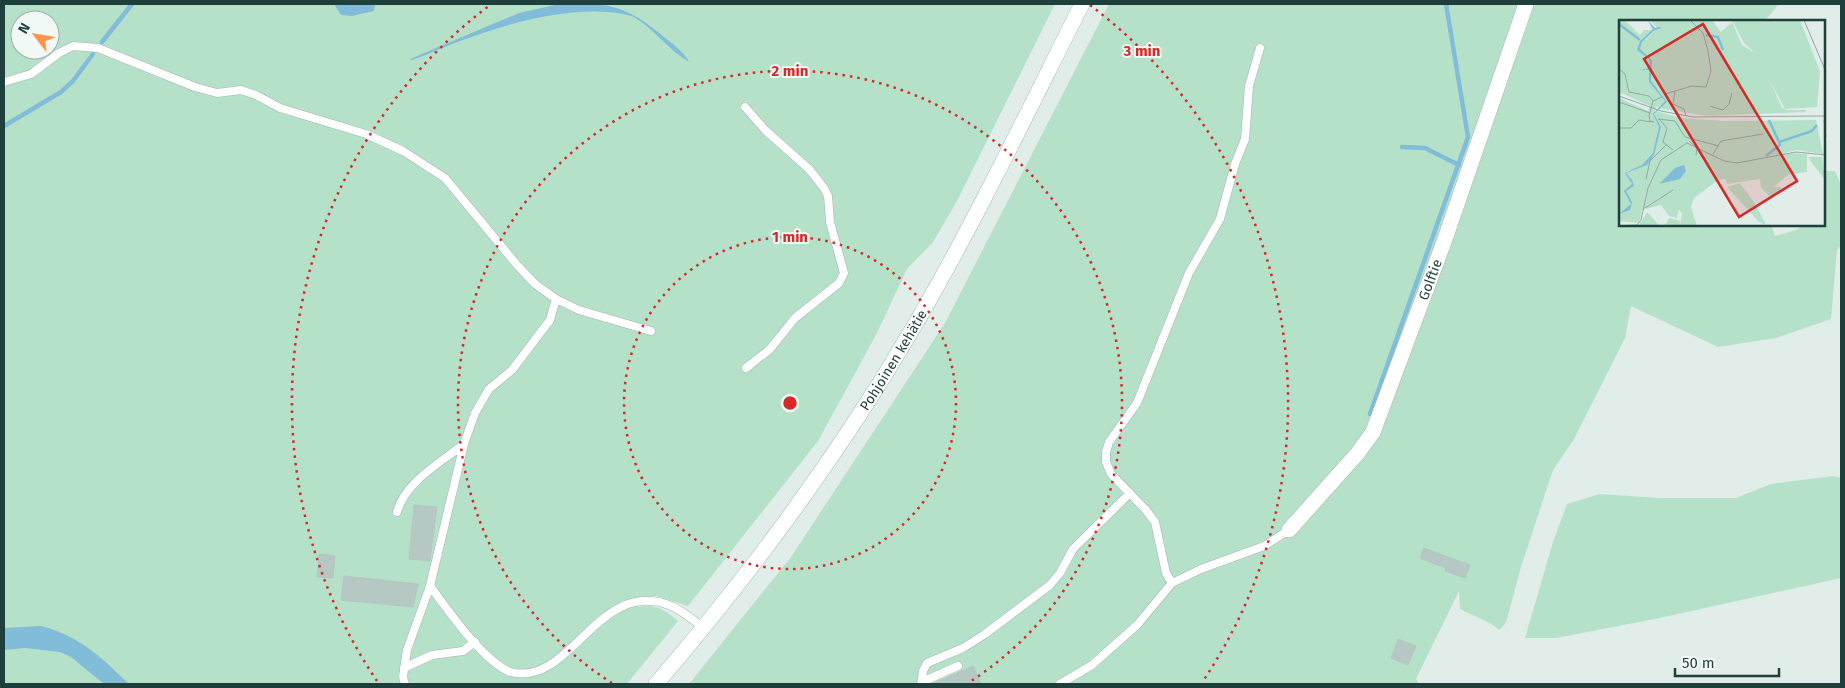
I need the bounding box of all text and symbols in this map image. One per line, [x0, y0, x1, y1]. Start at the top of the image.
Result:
north arrow [10, 10, 60, 60]
text: N [15, 20, 34, 37]
inset map [1619, 20, 1825, 226]
text: 3 min [1123, 42, 1160, 60]
text: 2 min [772, 62, 808, 80]
text: 1 min [772, 228, 808, 246]
street label: Golftie [1415, 257, 1446, 303]
street label: Pohjoinen kehätie [856, 307, 931, 414]
centre of rings [781, 394, 799, 412]
scale bar [1675, 646, 1779, 678]
text: 50 m [1682, 654, 1715, 672]

